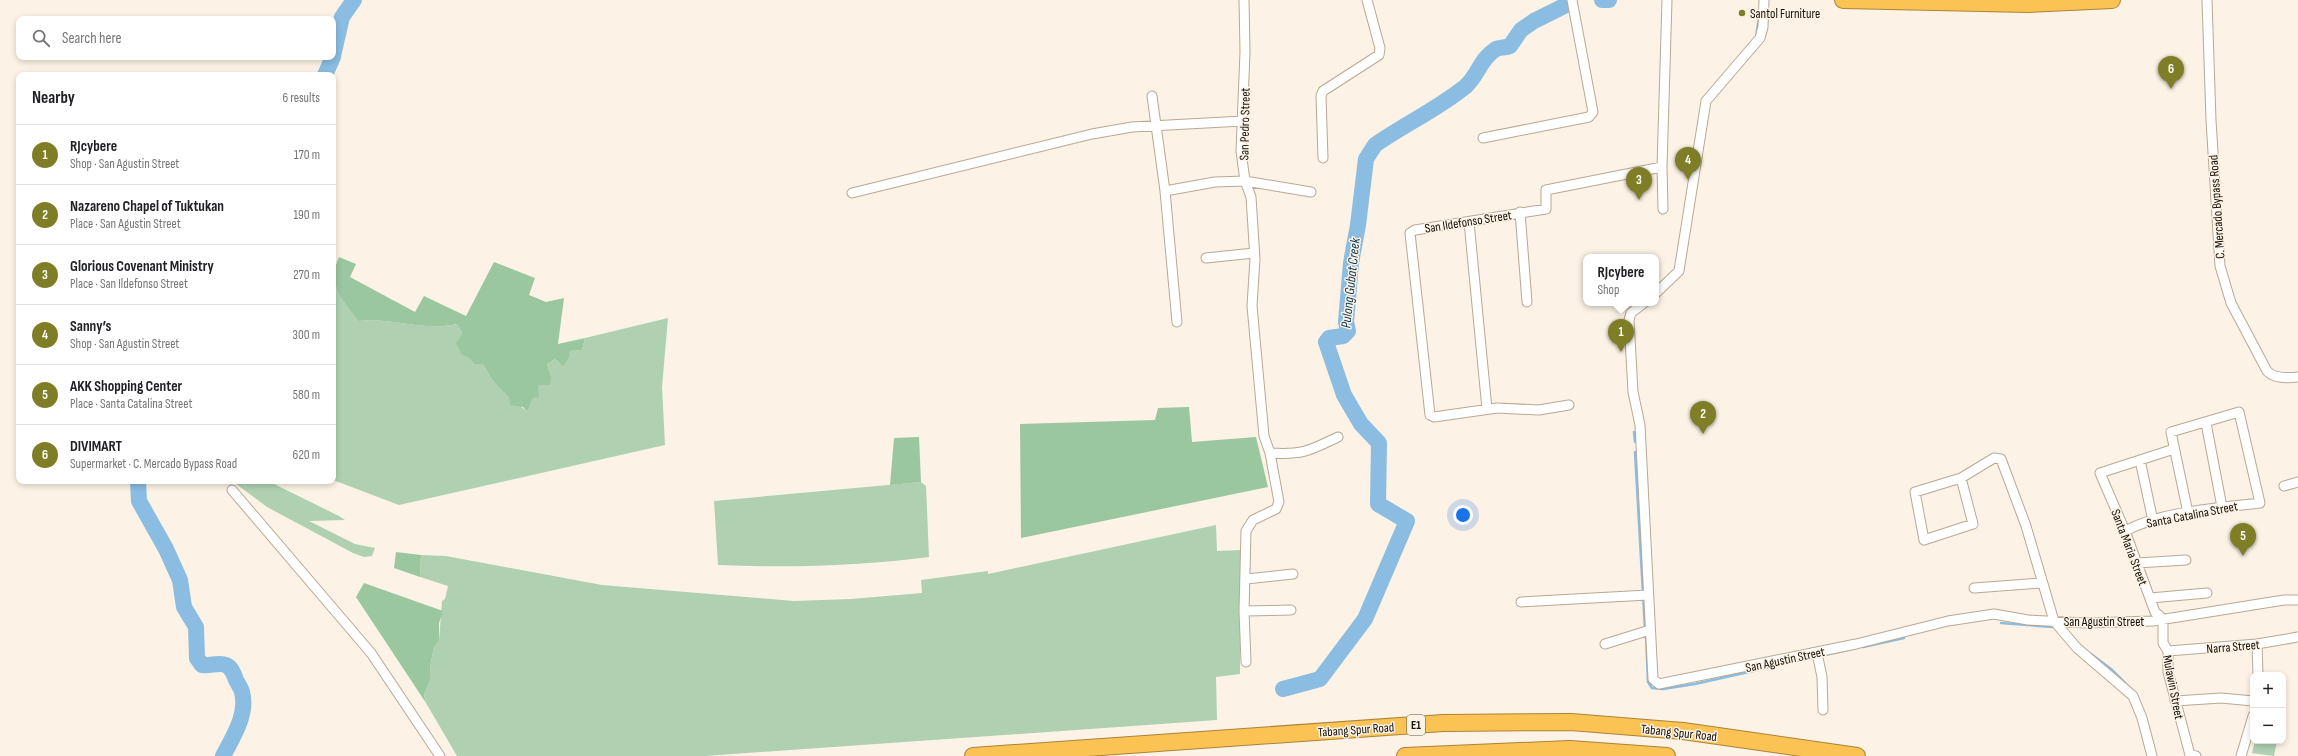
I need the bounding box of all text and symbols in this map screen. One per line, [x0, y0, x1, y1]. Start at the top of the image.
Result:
place label: Santol Furniture [1750, 6, 1820, 22]
marker: Santol Furniture [1737, 8, 1747, 18]
search box [16, 16, 336, 60]
icon: search [30, 27, 52, 49]
text: Search here [62, 29, 122, 48]
pin: 6 [2158, 56, 2184, 89]
street label: San Pedro Street [1236, 87, 1254, 161]
text: Nearby [32, 88, 75, 108]
text: 6 results [282, 90, 320, 106]
text: RJcybere [70, 137, 117, 156]
text: 1 [42, 147, 48, 163]
text: 170 m [294, 147, 320, 163]
pin: 4 [1675, 147, 1701, 180]
street label: C. Mercado Bypass Road [2205, 154, 2229, 259]
text: Shop · San Agustin Street [70, 156, 179, 172]
pin: 3 [1626, 167, 1652, 200]
text: Nazareno Chapel of Tuktukan [70, 197, 224, 216]
text: 2 [42, 207, 48, 223]
text: 190 m [293, 207, 320, 223]
street label: San Ildefonso Street [1424, 207, 1513, 237]
text: Place · San Agustin Street [70, 216, 181, 232]
water label: Pulong Gubat Creek [1337, 236, 1364, 329]
popup [1583, 254, 1659, 306]
text: Glorious Covenant Ministry [70, 257, 214, 276]
text: RJcybere [1597, 263, 1645, 282]
text: 3 [42, 267, 48, 283]
text: 270 m [293, 267, 320, 283]
text: Place · San Ildefonso Street [70, 276, 188, 292]
text: Shop [1597, 282, 1619, 298]
text: Sanny’s [70, 317, 111, 336]
pin: 1 [1608, 319, 1634, 352]
text: 4 [42, 327, 48, 343]
text: 300 m [293, 327, 320, 343]
text: Shop · San Agustin Street [70, 336, 179, 352]
text: AKK Shopping Center [70, 377, 182, 396]
text: 5 [42, 387, 48, 403]
text: 580 m [293, 387, 320, 403]
text: Place · Santa Catalina Street [70, 396, 192, 412]
pin: 2 [1690, 401, 1716, 434]
text: DIVIMART [70, 437, 122, 456]
text: 6 [42, 447, 48, 463]
text: 620 m [293, 447, 320, 463]
text: Supermarket · C. Mercado Bypass Road [70, 456, 237, 472]
street label: Santa Catalina Street [2145, 498, 2239, 532]
your location [1453, 505, 1473, 525]
street label: Santa Maria Street [2107, 507, 2151, 588]
pin: 5 [2230, 523, 2256, 556]
street label: San Agustin Street [2064, 614, 2144, 630]
street label: Narra Street [2206, 637, 2260, 657]
street label: San Agustin Street [1744, 644, 1826, 676]
street label: Mulawin Street [2159, 654, 2187, 721]
map controls [2250, 672, 2286, 744]
button: + [2250, 672, 2286, 708]
button: − [2250, 708, 2286, 744]
road number: E1 [1407, 715, 1425, 735]
street label: Tabang Spur Road [1317, 719, 1395, 741]
street label: Tabang Spur Road [1640, 721, 1718, 745]

